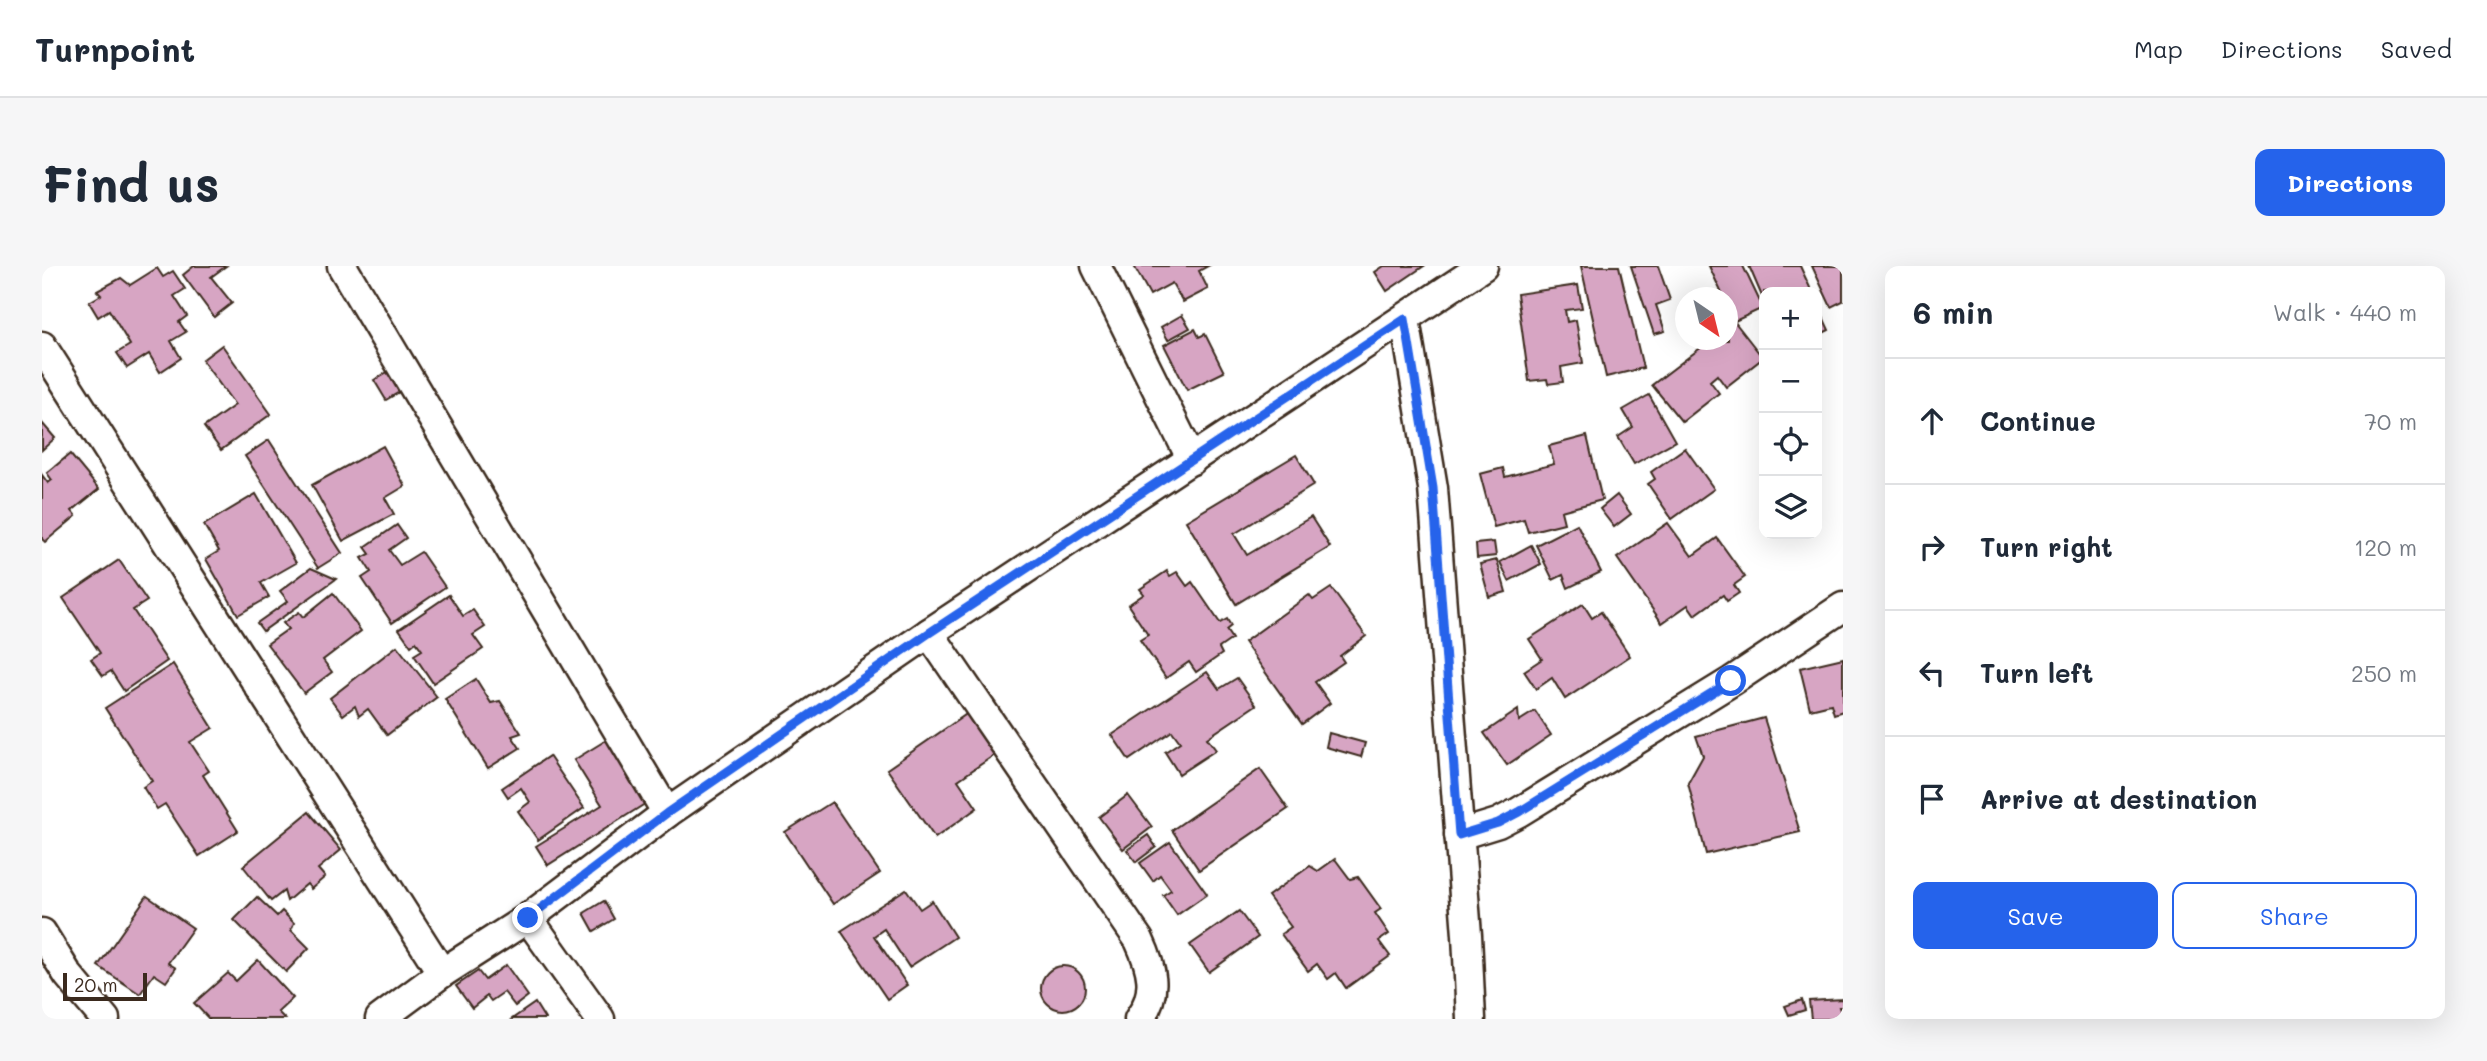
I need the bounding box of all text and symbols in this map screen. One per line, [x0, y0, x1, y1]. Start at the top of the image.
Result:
text: Turnpoint [35, 27, 195, 70]
text: Map [2134, 33, 2183, 64]
text: Directions [2221, 33, 2343, 64]
text: Saved [2381, 33, 2452, 64]
button: Directions [2255, 149, 2445, 216]
text: Find us [42, 151, 220, 214]
north arrow [1675, 287, 1738, 350]
map controls [1759, 287, 1822, 539]
button: + [1759, 287, 1822, 350]
text: 6 min [1913, 292, 1993, 332]
text: Walk · 440 m [2273, 297, 2417, 327]
button: − [1759, 350, 1822, 413]
icon: ahead [1913, 402, 1951, 440]
text: Continue [1980, 404, 2096, 438]
text: 70 m [2364, 406, 2417, 436]
button: locate [1759, 413, 1822, 476]
button: layers [1759, 476, 1822, 539]
icon: right [1913, 528, 1951, 566]
text: Turn right [1980, 530, 2113, 564]
text: 120 m [2354, 532, 2417, 562]
icon: left [1913, 654, 1951, 692]
text: Turn left [1980, 656, 2093, 690]
text: 250 m [2351, 658, 2417, 688]
route start [1715, 665, 1746, 696]
icon: arrive [1913, 780, 1951, 818]
text: Arrive at destination [1980, 782, 2257, 816]
button: Save [1913, 882, 2158, 949]
button: Share [2172, 882, 2417, 949]
route end [512, 902, 543, 933]
scale bar [63, 970, 147, 1002]
text: 20 m [74, 972, 118, 997]

